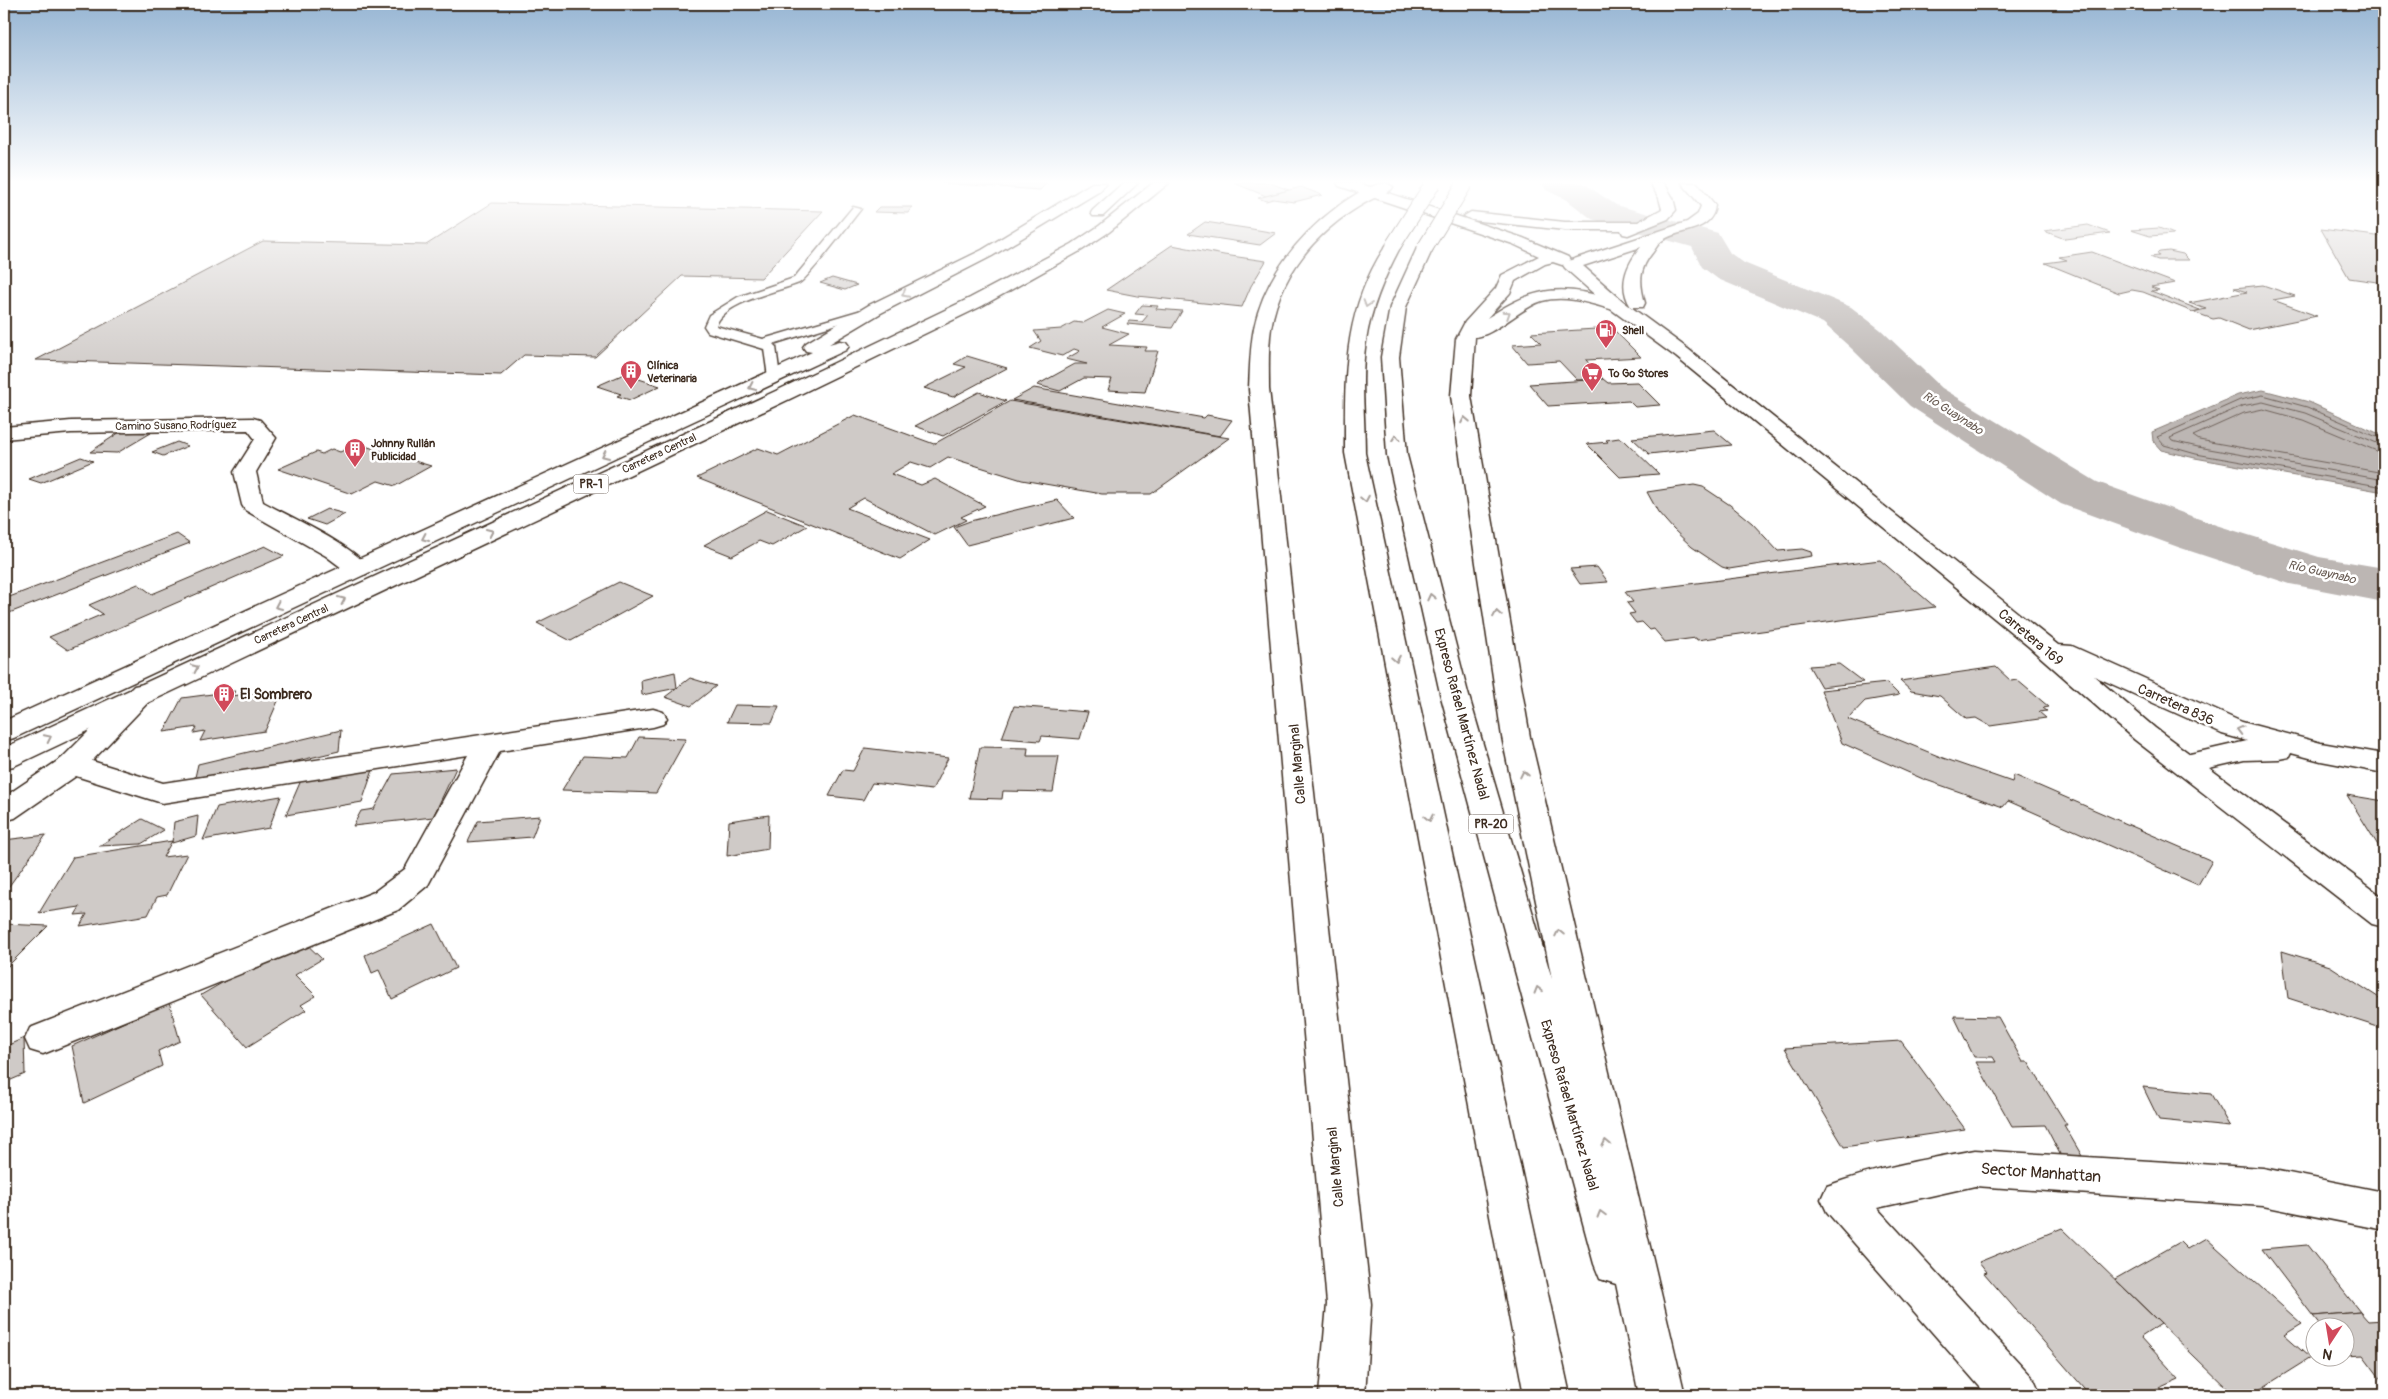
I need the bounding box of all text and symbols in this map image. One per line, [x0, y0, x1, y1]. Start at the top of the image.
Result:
one-way arrow [901, 288, 910, 298]
one-way arrow [1362, 299, 1372, 308]
one-way arrow [1502, 310, 1511, 320]
fuel station icon: Shell [1594, 318, 1618, 349]
place label: Shell [1622, 324, 1645, 337]
building icon: Clínica Veterinaria [619, 359, 643, 390]
place label: Clínica Veterinaria [647, 359, 697, 385]
supermarket icon: To Go Stores [1580, 361, 1604, 392]
place label: To Go Stores [1607, 367, 1668, 380]
one-way arrow [748, 381, 757, 392]
water label: Río Guaynabo [1920, 388, 1987, 439]
one-way arrow [1461, 416, 1471, 424]
street label: Camino Susano Rodríguez [115, 418, 237, 433]
street label: Carretera Central [620, 431, 698, 476]
one-way arrow [1391, 434, 1402, 442]
building icon: Johnny Rullán Publicidad [343, 437, 367, 468]
place label: Johnny Rullán Publicidad [371, 437, 435, 463]
one-way arrow [601, 449, 610, 459]
road number: PR-1 [574, 474, 608, 494]
one-way arrow [1359, 495, 1369, 504]
one-way arrow [485, 527, 494, 538]
one-way arrow [421, 531, 430, 542]
water label: Río Guaynabo [2287, 557, 2359, 588]
one-way arrow [1426, 592, 1437, 601]
one-way arrow [337, 596, 346, 607]
one-way arrow [274, 599, 283, 610]
street label: Carretera Central [252, 602, 330, 647]
street label: Carretera 169 [1995, 605, 2067, 670]
one-way arrow [1492, 610, 1503, 618]
street label: Expreso Rafael Martínez Nadal [1430, 626, 1493, 802]
one-way arrow [1391, 654, 1401, 663]
one-way arrow [190, 664, 199, 675]
street label: Carretera 836 [2135, 680, 2217, 729]
building icon: El Sombrero [212, 682, 236, 713]
place label: El Sombrero [240, 686, 313, 703]
street label: Calle Marginal [1286, 723, 1309, 805]
one-way arrow [2235, 725, 2244, 736]
one-way arrow [43, 733, 52, 744]
one-way arrow [1519, 770, 1530, 778]
one-way arrow [1423, 813, 1433, 822]
road number: PR-20 [1468, 814, 1514, 834]
one-way arrow [1554, 928, 1565, 937]
one-way arrow [1533, 985, 1544, 994]
street label: Expreso Rafael Martínez Nadal [1537, 1018, 1602, 1193]
street label: Calle Marginal [1324, 1126, 1347, 1208]
one-way arrow [1601, 1138, 1612, 1147]
street label: Sector Manhattan [1980, 1159, 2102, 1187]
one-way arrow [1596, 1209, 1607, 1218]
north arrow [2306, 1316, 2356, 1366]
text: N [2321, 1345, 2334, 1364]

